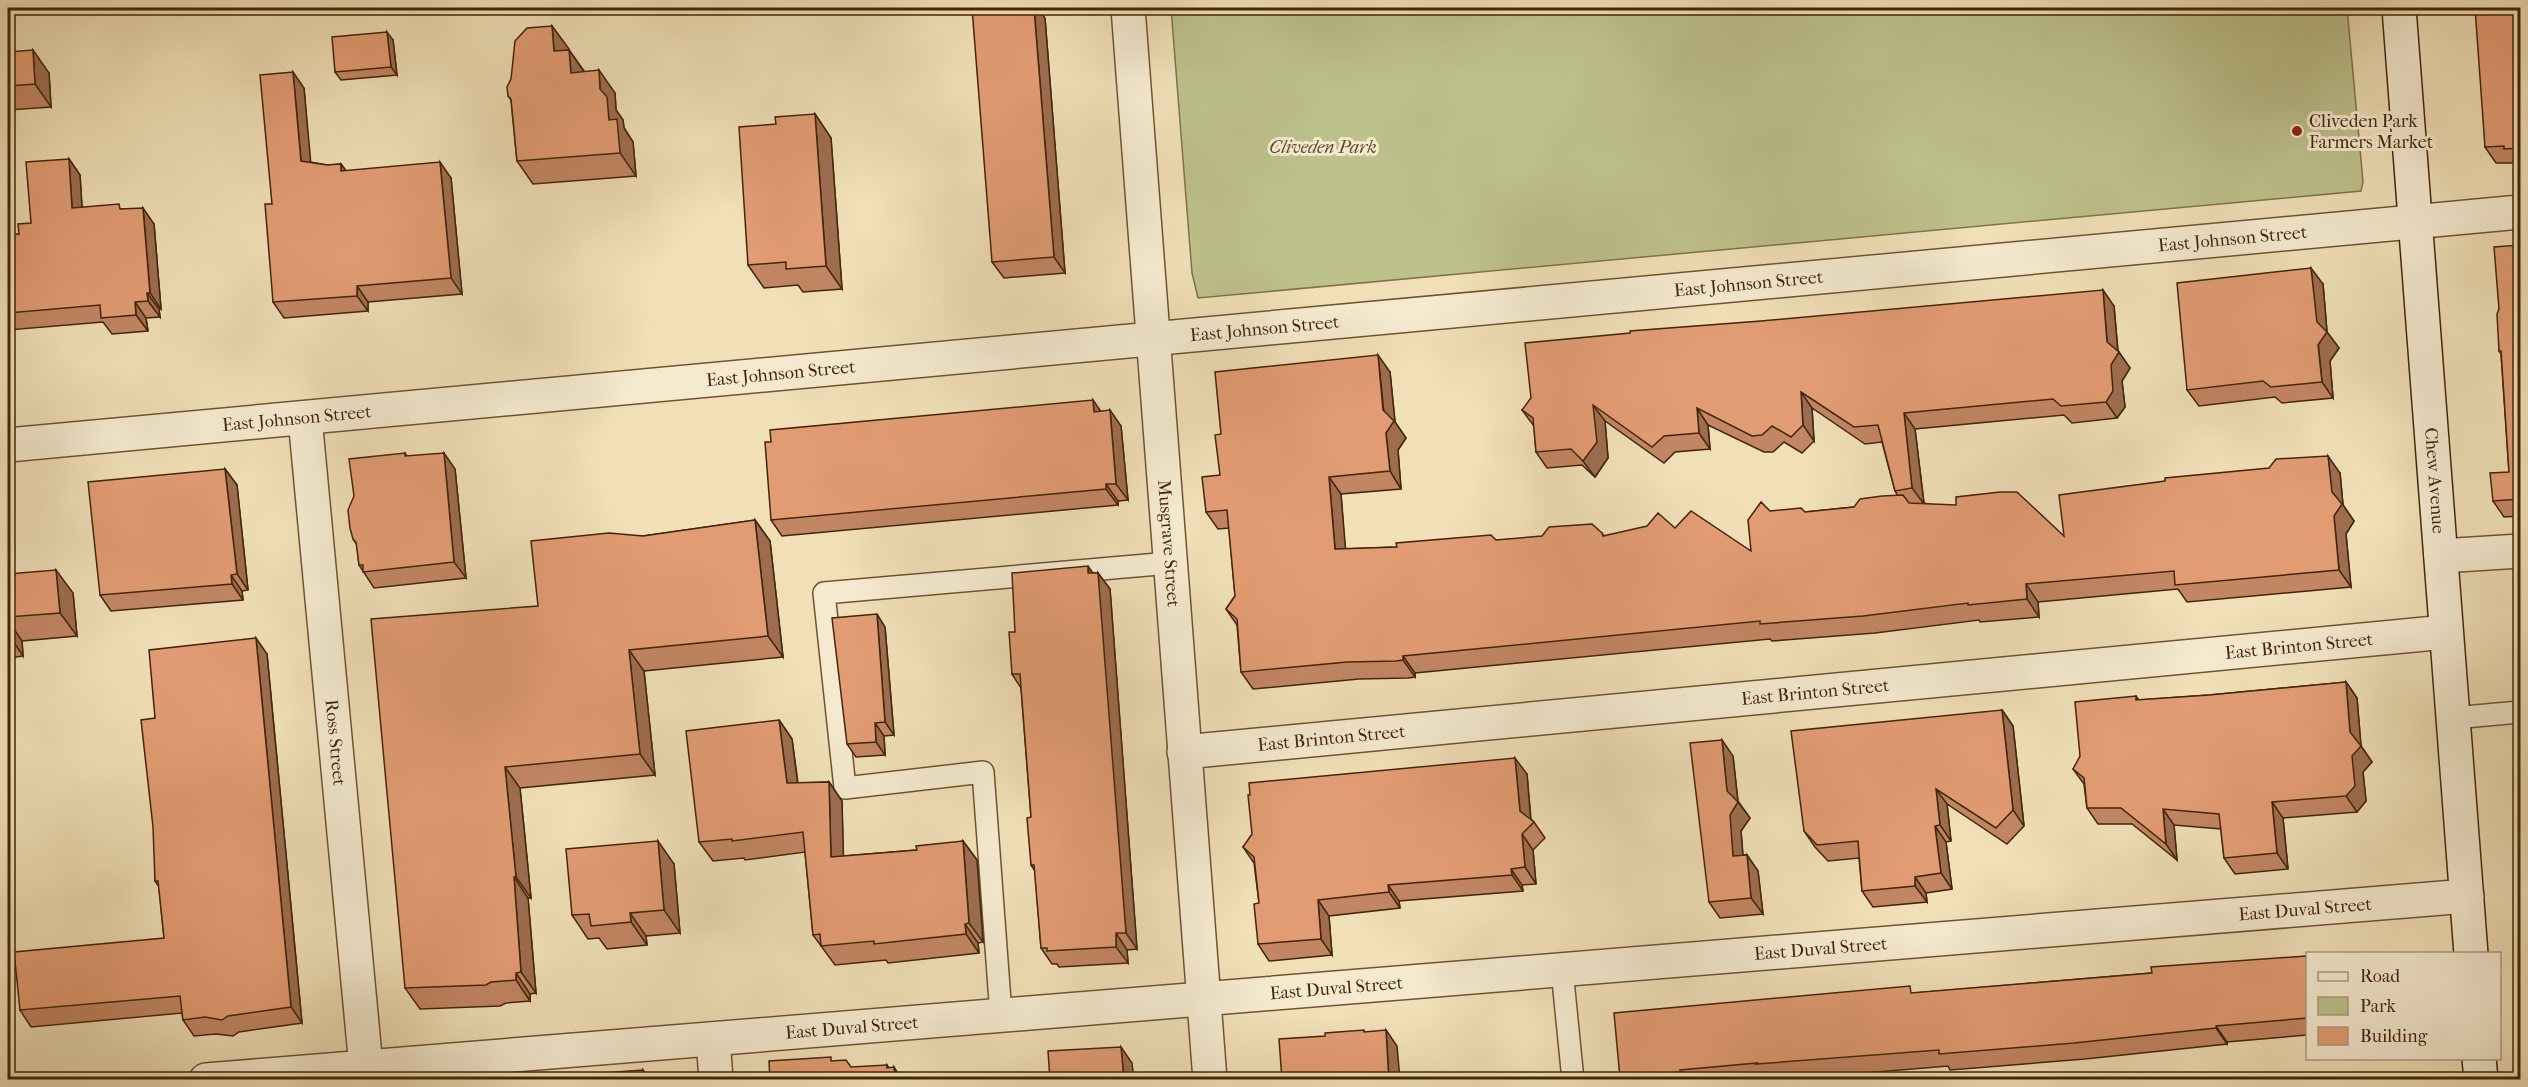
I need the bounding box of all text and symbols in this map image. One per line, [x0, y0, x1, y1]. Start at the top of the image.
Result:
place label: Cliveden Park Farmers Market [2309, 111, 2434, 153]
marker: Cliveden Park Farmers Market [2290, 124, 2304, 138]
park label: Cliveden Park [1269, 137, 1377, 158]
street label: East Johnson Street [2157, 221, 2309, 256]
street label: East Johnson Street [1673, 266, 1825, 301]
street label: East Johnson Street [1189, 311, 1341, 346]
street label: East Johnson Street [705, 356, 857, 391]
street label: East Johnson Street [221, 401, 373, 436]
street label: Chew Avenue [2420, 427, 2449, 535]
street label: Musgrave Street [1154, 479, 1184, 608]
street label: East Brinton Street [2224, 628, 2375, 663]
street label: East Brinton Street [1740, 674, 1891, 709]
street label: Ross Street [321, 698, 350, 787]
street label: East Brinton Street [1256, 720, 1407, 755]
street label: East Duval Street [2238, 893, 2373, 925]
street label: East Duval Street [1753, 933, 1889, 964]
legend [2306, 952, 2501, 1060]
text: Road [2360, 966, 2400, 987]
street label: East Duval Street [1269, 972, 1404, 1004]
text: Park [2360, 996, 2397, 1017]
street label: East Duval Street [784, 1012, 920, 1043]
text: Building [2360, 1026, 2428, 1047]

